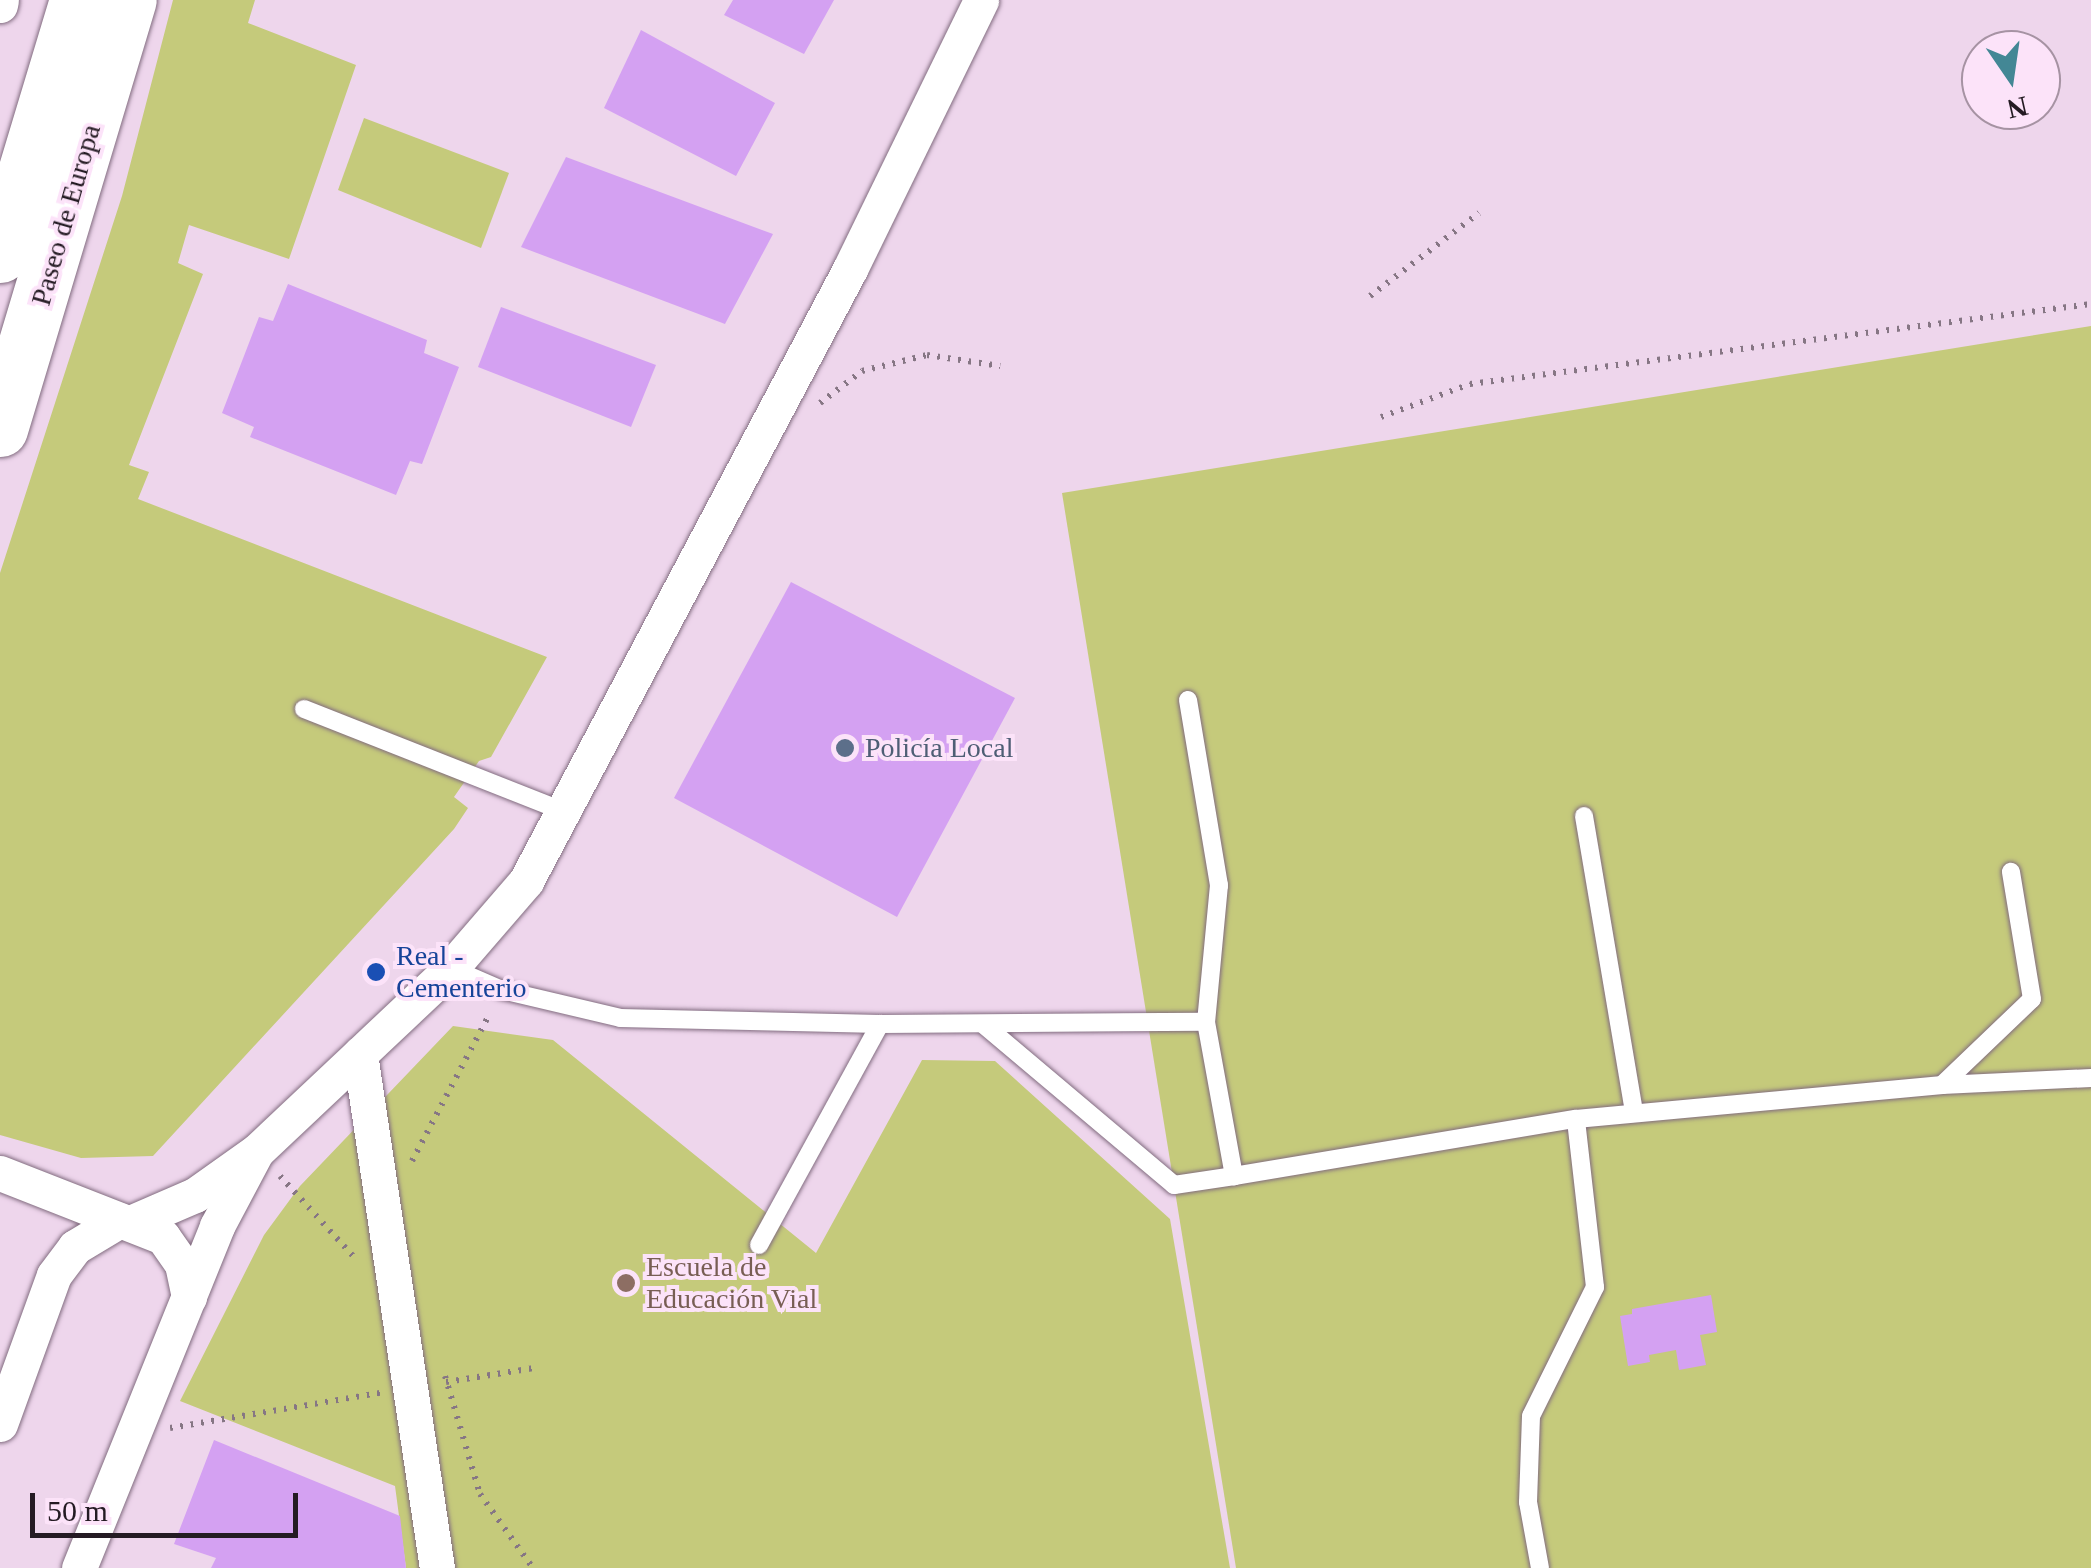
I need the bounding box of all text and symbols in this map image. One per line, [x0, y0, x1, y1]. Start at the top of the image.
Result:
north arrow [1961, 30, 2061, 130]
text: N [2004, 90, 2031, 125]
street label: Paseo de Europa [24, 121, 108, 309]
place label: Policía Local [865, 731, 1014, 765]
marker: Policía Local [834, 737, 856, 759]
place label: Real - Cementerio [396, 939, 527, 1005]
marker: Real - Cementerio [365, 961, 387, 983]
place label: Escuela de Educación Vial [646, 1250, 818, 1316]
marker: Escuela de Educación Vial [615, 1272, 637, 1294]
scale bar [35, 1473, 302, 1535]
text: 50 m [47, 1494, 108, 1527]

